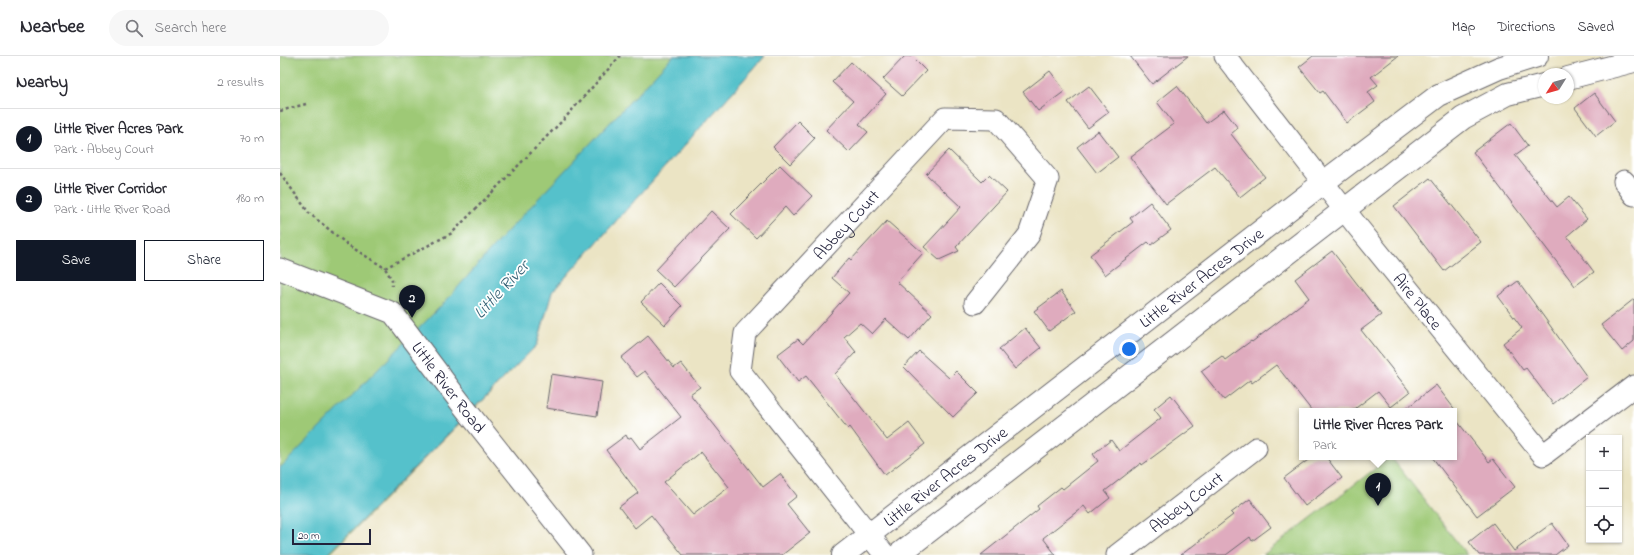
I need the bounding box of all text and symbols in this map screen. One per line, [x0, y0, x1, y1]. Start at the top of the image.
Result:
search box [109, 10, 389, 46]
text: Nearbee [20, 14, 85, 41]
icon: search [123, 17, 145, 39]
text: Search here [155, 17, 226, 39]
text: Map [1452, 17, 1475, 38]
text: Directions [1497, 17, 1555, 38]
text: Saved [1577, 17, 1614, 38]
north arrow [1538, 68, 1574, 104]
text: Nearby [16, 70, 68, 95]
text: 2 results [217, 73, 264, 92]
text: Little River Acres Park [54, 118, 183, 140]
text: 1 [27, 129, 31, 148]
text: 70 m [240, 129, 264, 148]
text: Park · Abbey Court [54, 140, 154, 159]
text: Little River Corridor [54, 178, 167, 200]
street label: Abbey Court [808, 184, 887, 266]
text: 2 [26, 189, 32, 208]
text: 180 m [236, 189, 264, 208]
text: Park · Little River Road [54, 200, 170, 219]
street label: Little River Acres Drive [1134, 222, 1270, 335]
button: Save [16, 240, 136, 281]
button: Share [144, 240, 264, 281]
water label: Little River [468, 253, 538, 326]
street label: Aire Place [1386, 268, 1448, 336]
pin: 2 [399, 285, 425, 318]
street label: Little River Road [405, 337, 491, 439]
your location [1119, 339, 1139, 359]
popup [1299, 408, 1457, 460]
text: Little River Acres Park [1313, 414, 1443, 436]
street label: Little River Acres Drive [878, 421, 1014, 533]
map controls [1586, 435, 1622, 543]
button: + [1586, 435, 1622, 471]
text: Park [1313, 436, 1337, 455]
street label: Abbey Court [1144, 466, 1230, 540]
button: − [1586, 471, 1622, 507]
pin: 1 [1365, 473, 1391, 506]
button: locate [1586, 507, 1622, 543]
scale bar [292, 527, 371, 546]
text: 20 m [298, 528, 320, 544]

